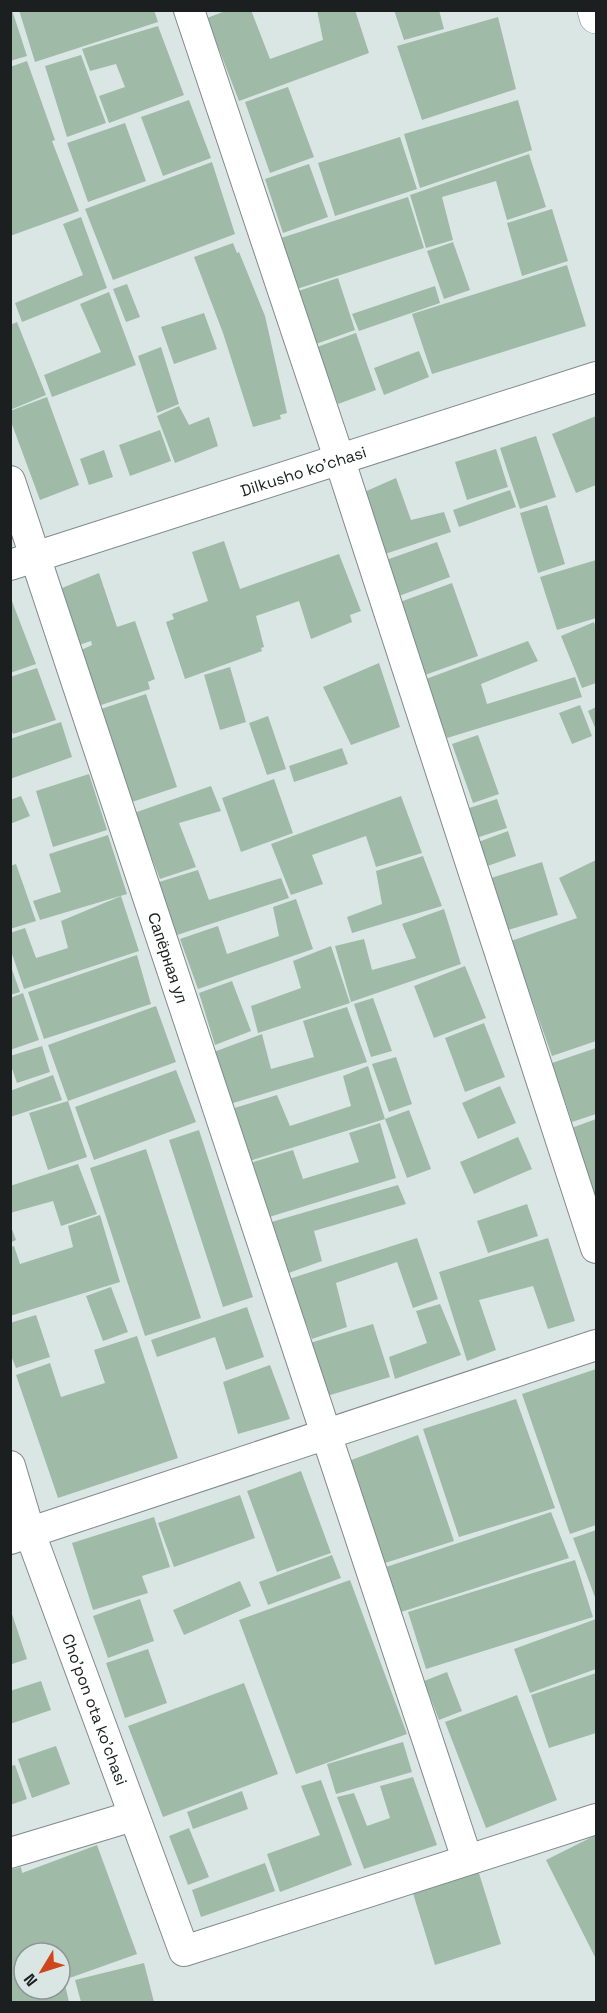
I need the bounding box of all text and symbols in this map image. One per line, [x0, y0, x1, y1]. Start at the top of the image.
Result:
street label: Dilkusho ko'chasi [238, 441, 369, 501]
street label: Сапёрная ул [143, 909, 192, 1006]
street label: Cho'pon ota ko'chasi [57, 1631, 132, 1788]
north arrow [12, 1941, 72, 2001]
text: N [19, 1969, 42, 1991]

